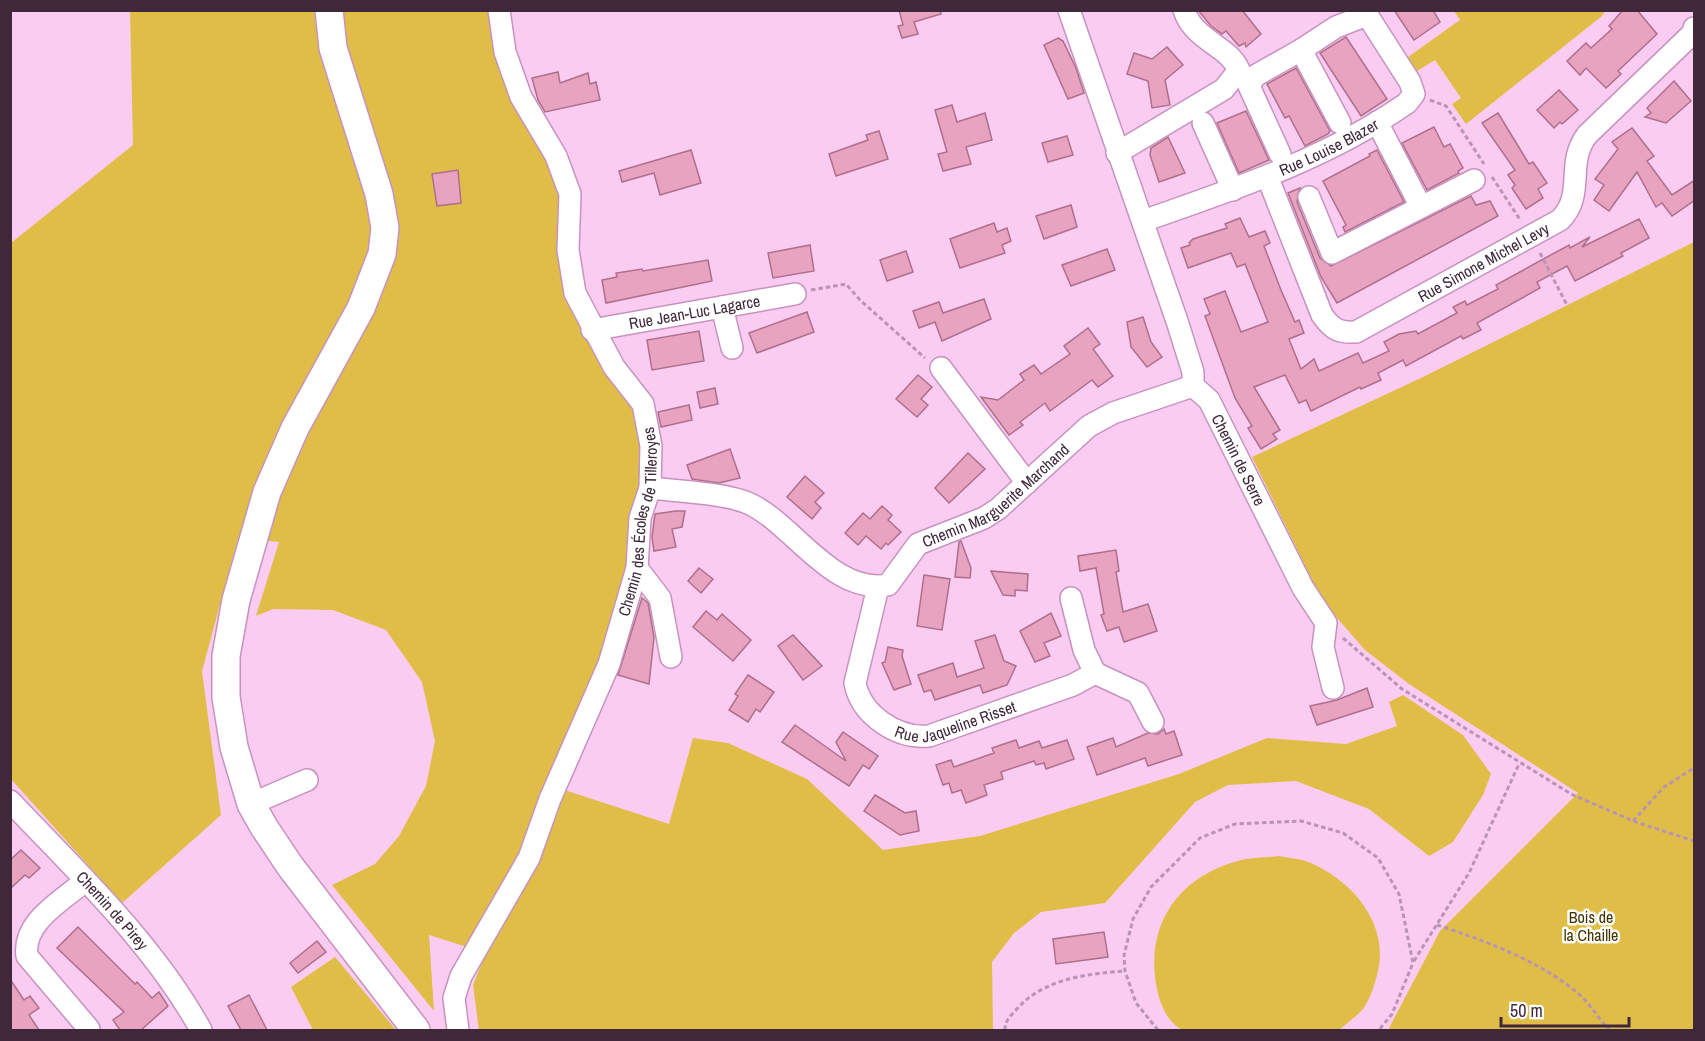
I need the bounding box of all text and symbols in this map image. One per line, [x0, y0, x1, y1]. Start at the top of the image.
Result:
street label: Rue Louise Blazer [1276, 113, 1383, 181]
street label: Rue Simone Michel Levy [1414, 217, 1553, 307]
street label: Rue Jean-Luc Lagarce [627, 289, 762, 334]
street label: Chemin de Serre [1207, 410, 1271, 509]
street label: Chemin des Écoles de Tilleroyes [613, 425, 662, 619]
street label: Chemin Marguerite Marchand [919, 438, 1074, 552]
street label: Rue Jaqueline Risset [892, 695, 1019, 747]
street label: Chemin de Pirey [72, 866, 154, 955]
park label: Bois de la Chaille [1564, 906, 1618, 946]
scale bar [1501, 990, 1628, 1028]
text: 50 m [1510, 998, 1543, 1023]

